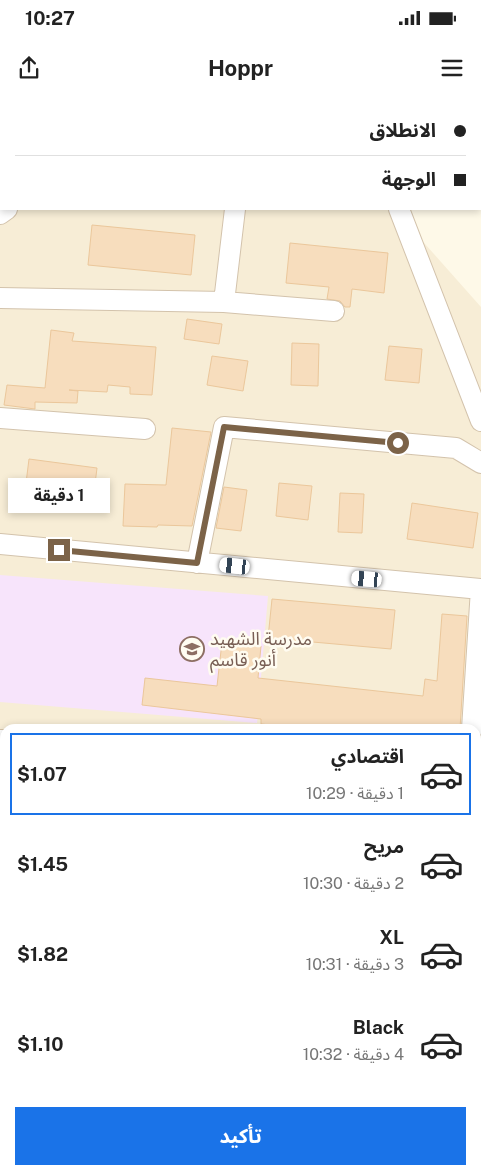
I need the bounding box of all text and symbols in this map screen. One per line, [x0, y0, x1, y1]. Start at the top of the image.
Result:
text: 10:27 [25, 7, 75, 29]
icon: share [15, 54, 43, 82]
icon: menu [438, 54, 466, 82]
text: Hoppr [208, 55, 273, 81]
text: الانطلاق [370, 119, 436, 141]
text: الوجهة [382, 168, 436, 190]
route start [387, 432, 409, 454]
callout: 1 دقيقة [8, 478, 110, 512]
text: 1 دقيقة [34, 486, 84, 505]
route end [48, 539, 70, 561]
car [219, 557, 250, 575]
car [351, 570, 382, 588]
place label: مدرسة الشهيد أنور قاسم [210, 628, 312, 673]
school or university icon: مدرسة الشهيد أنور قاسم [179, 636, 205, 662]
text: اقتصادي [331, 745, 404, 767]
icon: car [419, 752, 464, 797]
text: $1.07 [17, 763, 67, 785]
text: 1 دقيقة · 10:29 [306, 784, 404, 803]
text: مريح [364, 835, 404, 857]
icon: car [419, 842, 464, 887]
text: $1.45 [17, 853, 68, 875]
text: 2 دقيقة · 10:30 [303, 874, 404, 893]
text: XL [379, 926, 404, 948]
icon: car [419, 932, 464, 977]
text: $1.82 [17, 943, 68, 965]
text: 3 دقيقة · 10:31 [306, 955, 404, 974]
text: Black [353, 1016, 404, 1038]
icon: car [419, 1022, 464, 1067]
text: $1.10 [17, 1033, 64, 1055]
text: 4 دقيقة · 10:32 [303, 1045, 404, 1064]
button: تأكيد [15, 1107, 466, 1165]

